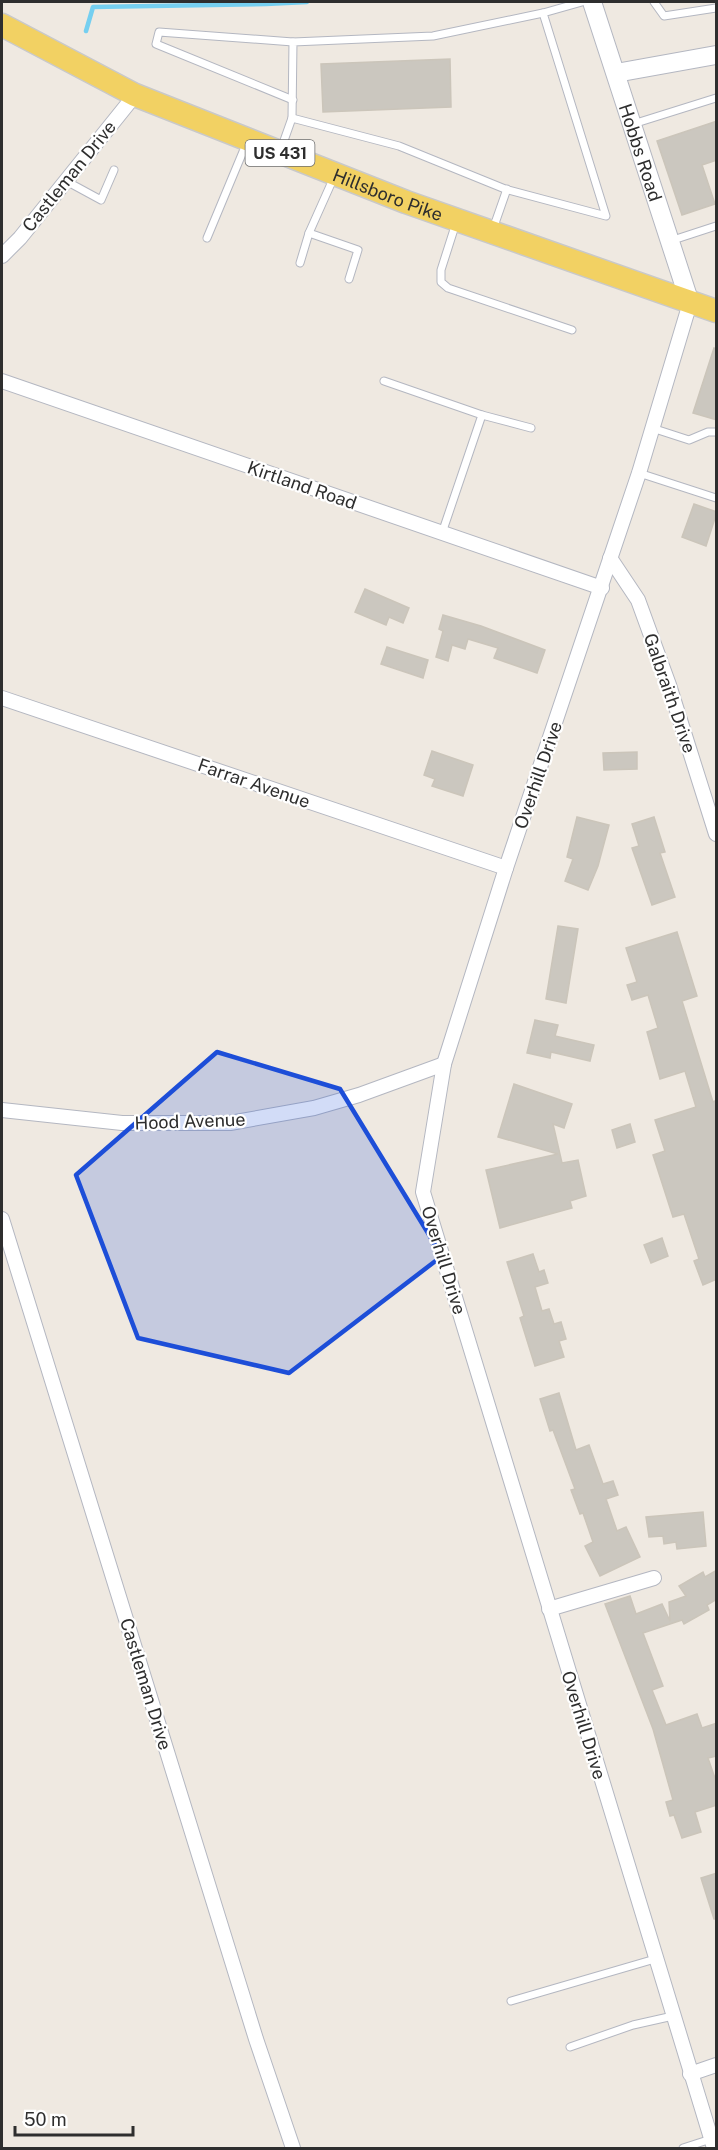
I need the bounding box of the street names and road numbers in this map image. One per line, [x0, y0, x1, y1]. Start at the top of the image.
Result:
street label: Hobbs Road [615, 101, 667, 204]
street label: Castleman Drive [18, 116, 120, 236]
road number: US 431 [246, 140, 314, 166]
street label: Hillsboro Pike [330, 164, 446, 225]
street label: Kirtland Road [245, 457, 359, 513]
street label: Galbraith Drive [640, 630, 700, 756]
street label: Overhill Drive [510, 718, 566, 832]
street label: Farrar Avenue [195, 754, 313, 812]
street label: Hood Avenue [134, 1109, 246, 1133]
street label: Overhill Drive [418, 1203, 470, 1317]
street label: Castleman Drive [116, 1616, 176, 1752]
street label: Overhill Drive [558, 1668, 610, 1782]

